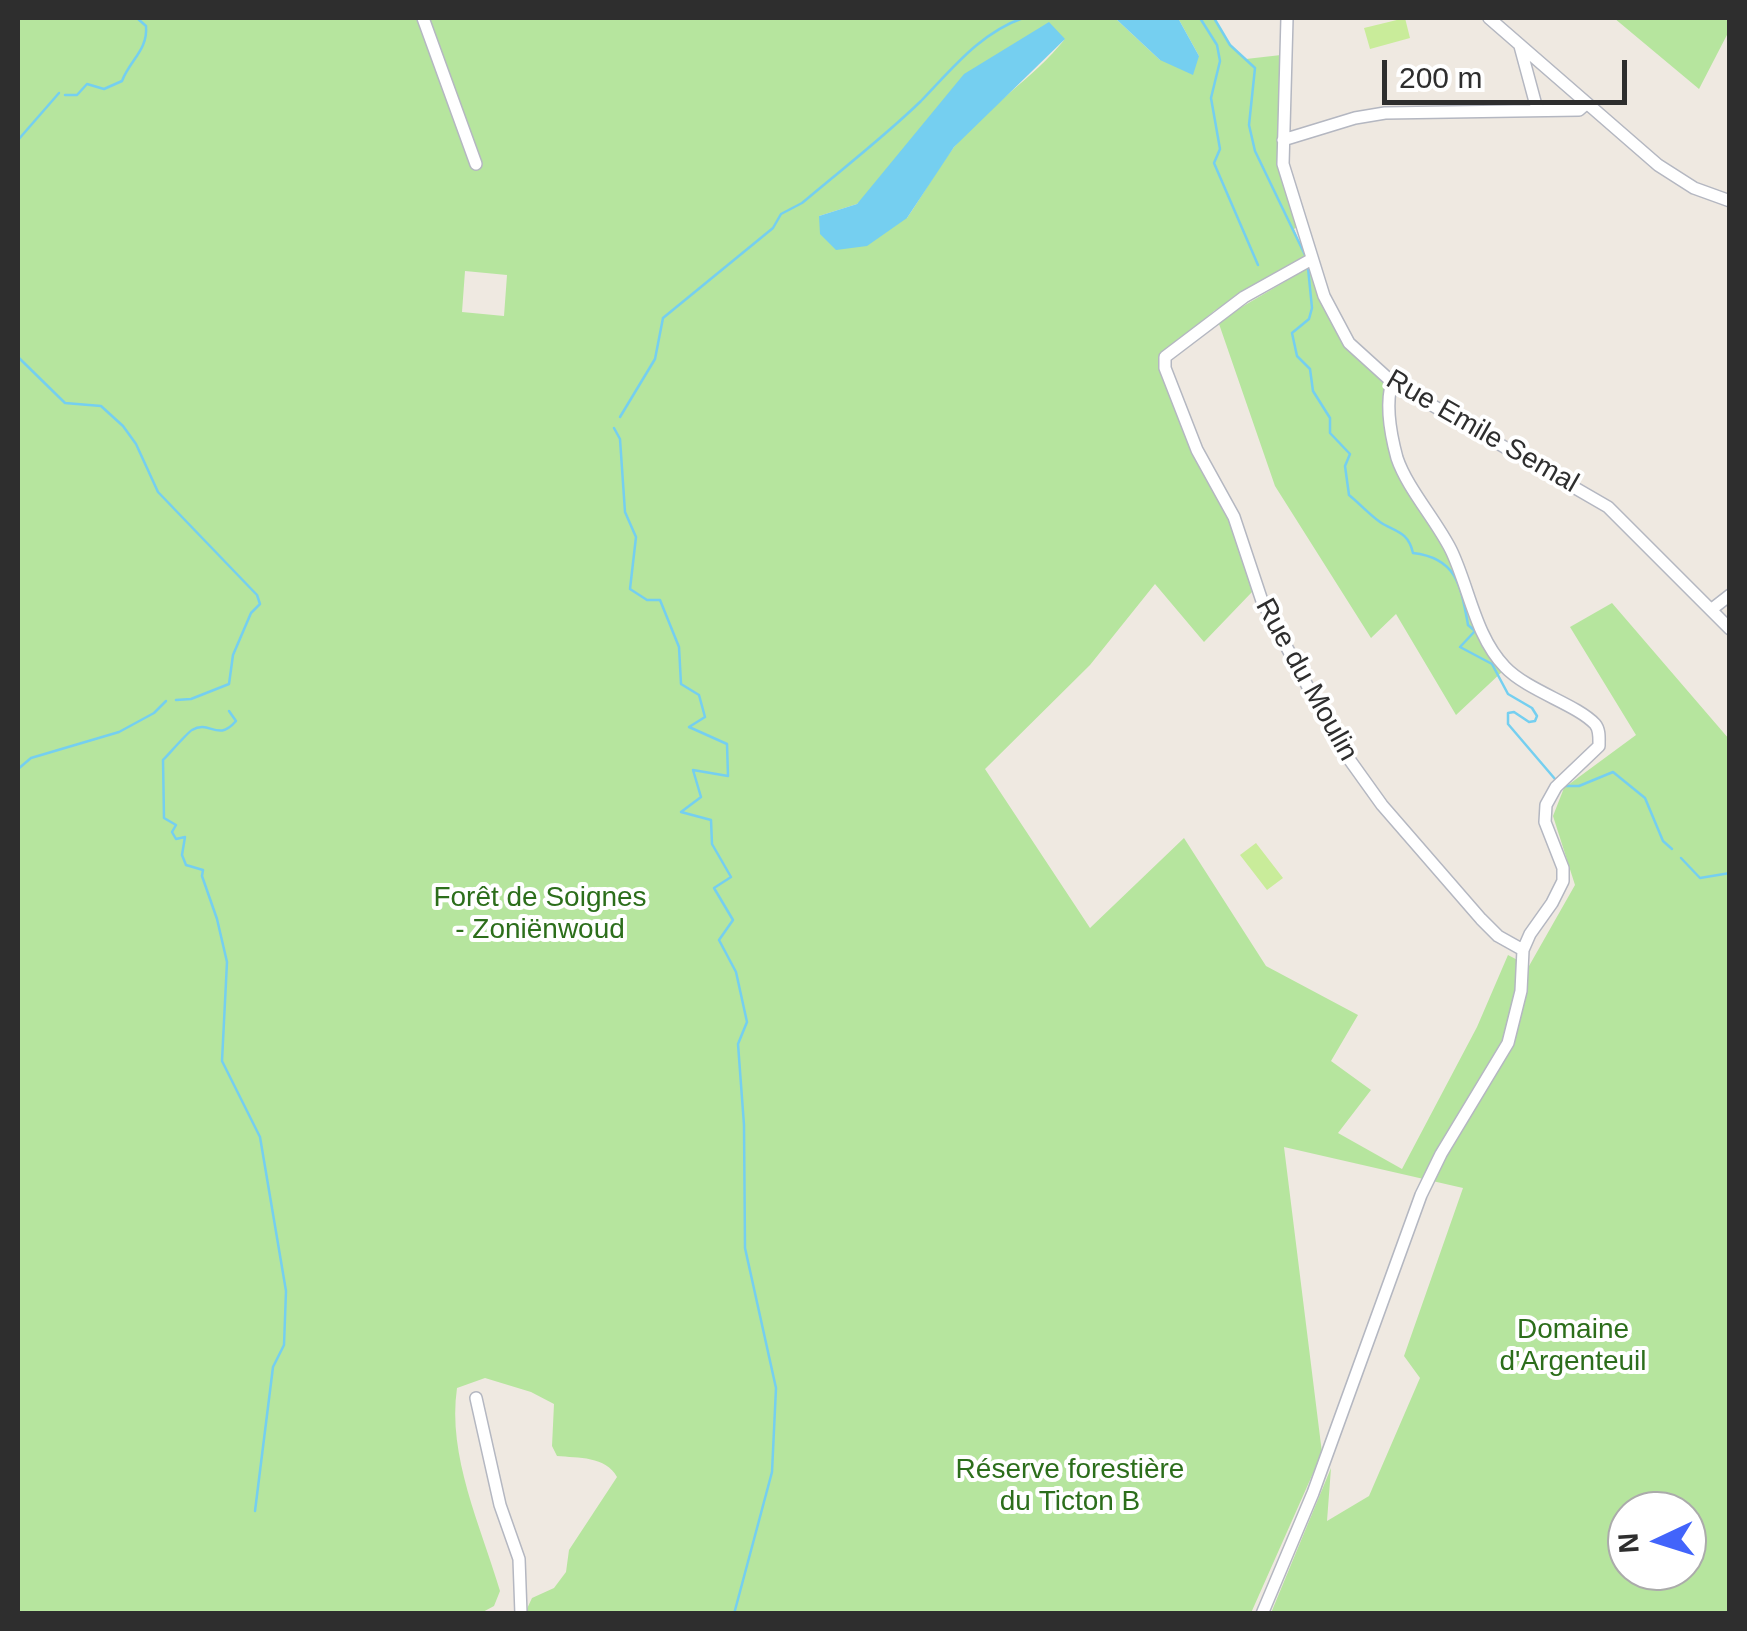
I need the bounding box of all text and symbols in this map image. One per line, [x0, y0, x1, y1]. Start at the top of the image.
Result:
scale bar [1387, 40, 1632, 102]
text: 200 m [1399, 61, 1482, 94]
street label: Rue Emile Semal [1380, 363, 1584, 501]
street label: Rue du Moulin [1248, 593, 1364, 767]
park label: Forêt de Soignes - Zoniënwoud [433, 881, 647, 947]
park label: Domaine d'Argenteuil [1500, 1313, 1646, 1379]
park label: Réserve forestière du Ticton B [956, 1453, 1184, 1519]
north arrow [1607, 1491, 1707, 1591]
text: N [1612, 1532, 1645, 1554]

